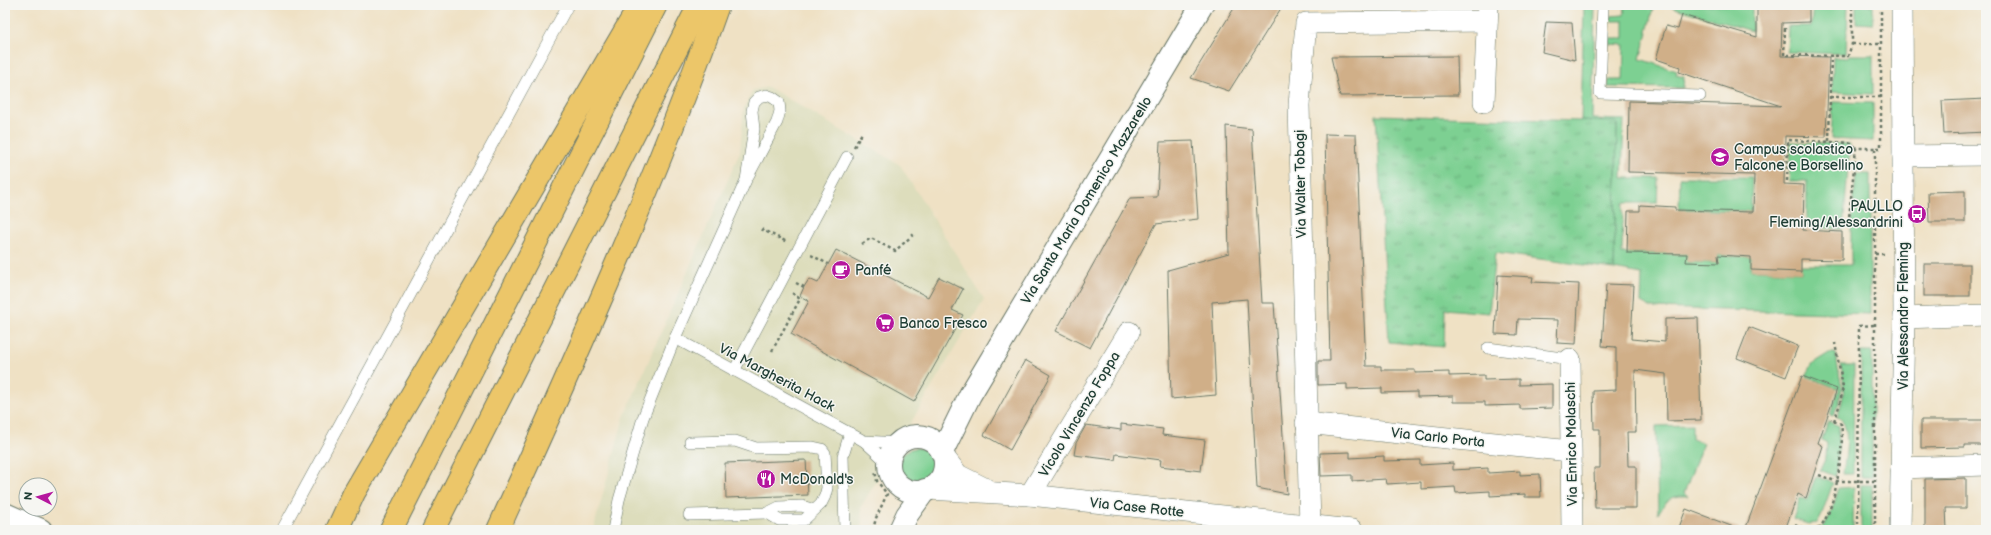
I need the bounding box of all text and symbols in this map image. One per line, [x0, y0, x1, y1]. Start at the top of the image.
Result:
street label: Via Santa Maria Domenico Mazzarello [1017, 93, 1155, 307]
street label: Via Walter Tobagi [1291, 129, 1310, 239]
place label: Campus scolastico Falcone e Borsellino [1734, 141, 1864, 174]
school or university icon: Campus scolastico Falcone e Borsellino [1709, 146, 1731, 168]
place label: PAULLO Fleming/Alessandrini [1769, 198, 1903, 231]
bus stop icon: PAULLO Fleming/Alessandrini [1906, 203, 1928, 225]
street label: Via Alessandro Fleming [1895, 242, 1912, 390]
cafe icon: Panfé [830, 259, 852, 281]
place label: Panfé [855, 262, 892, 279]
supermarket icon: Banco Fresco [874, 312, 896, 334]
place label: Banco Fresco [899, 315, 987, 332]
street label: Via Margherita Hack [716, 340, 838, 415]
street label: Vicolo Vincenzo Foppa [1035, 348, 1124, 480]
street label: Via Enrico Molaschi [1562, 382, 1581, 506]
street label: Via Carlo Porta [1390, 424, 1486, 451]
restaurant icon: McDonald's [755, 468, 777, 490]
place label: McDonald's [780, 471, 854, 488]
north arrow [18, 477, 58, 517]
text: N [22, 491, 35, 501]
street label: Via Case Rotte [1089, 494, 1185, 521]

